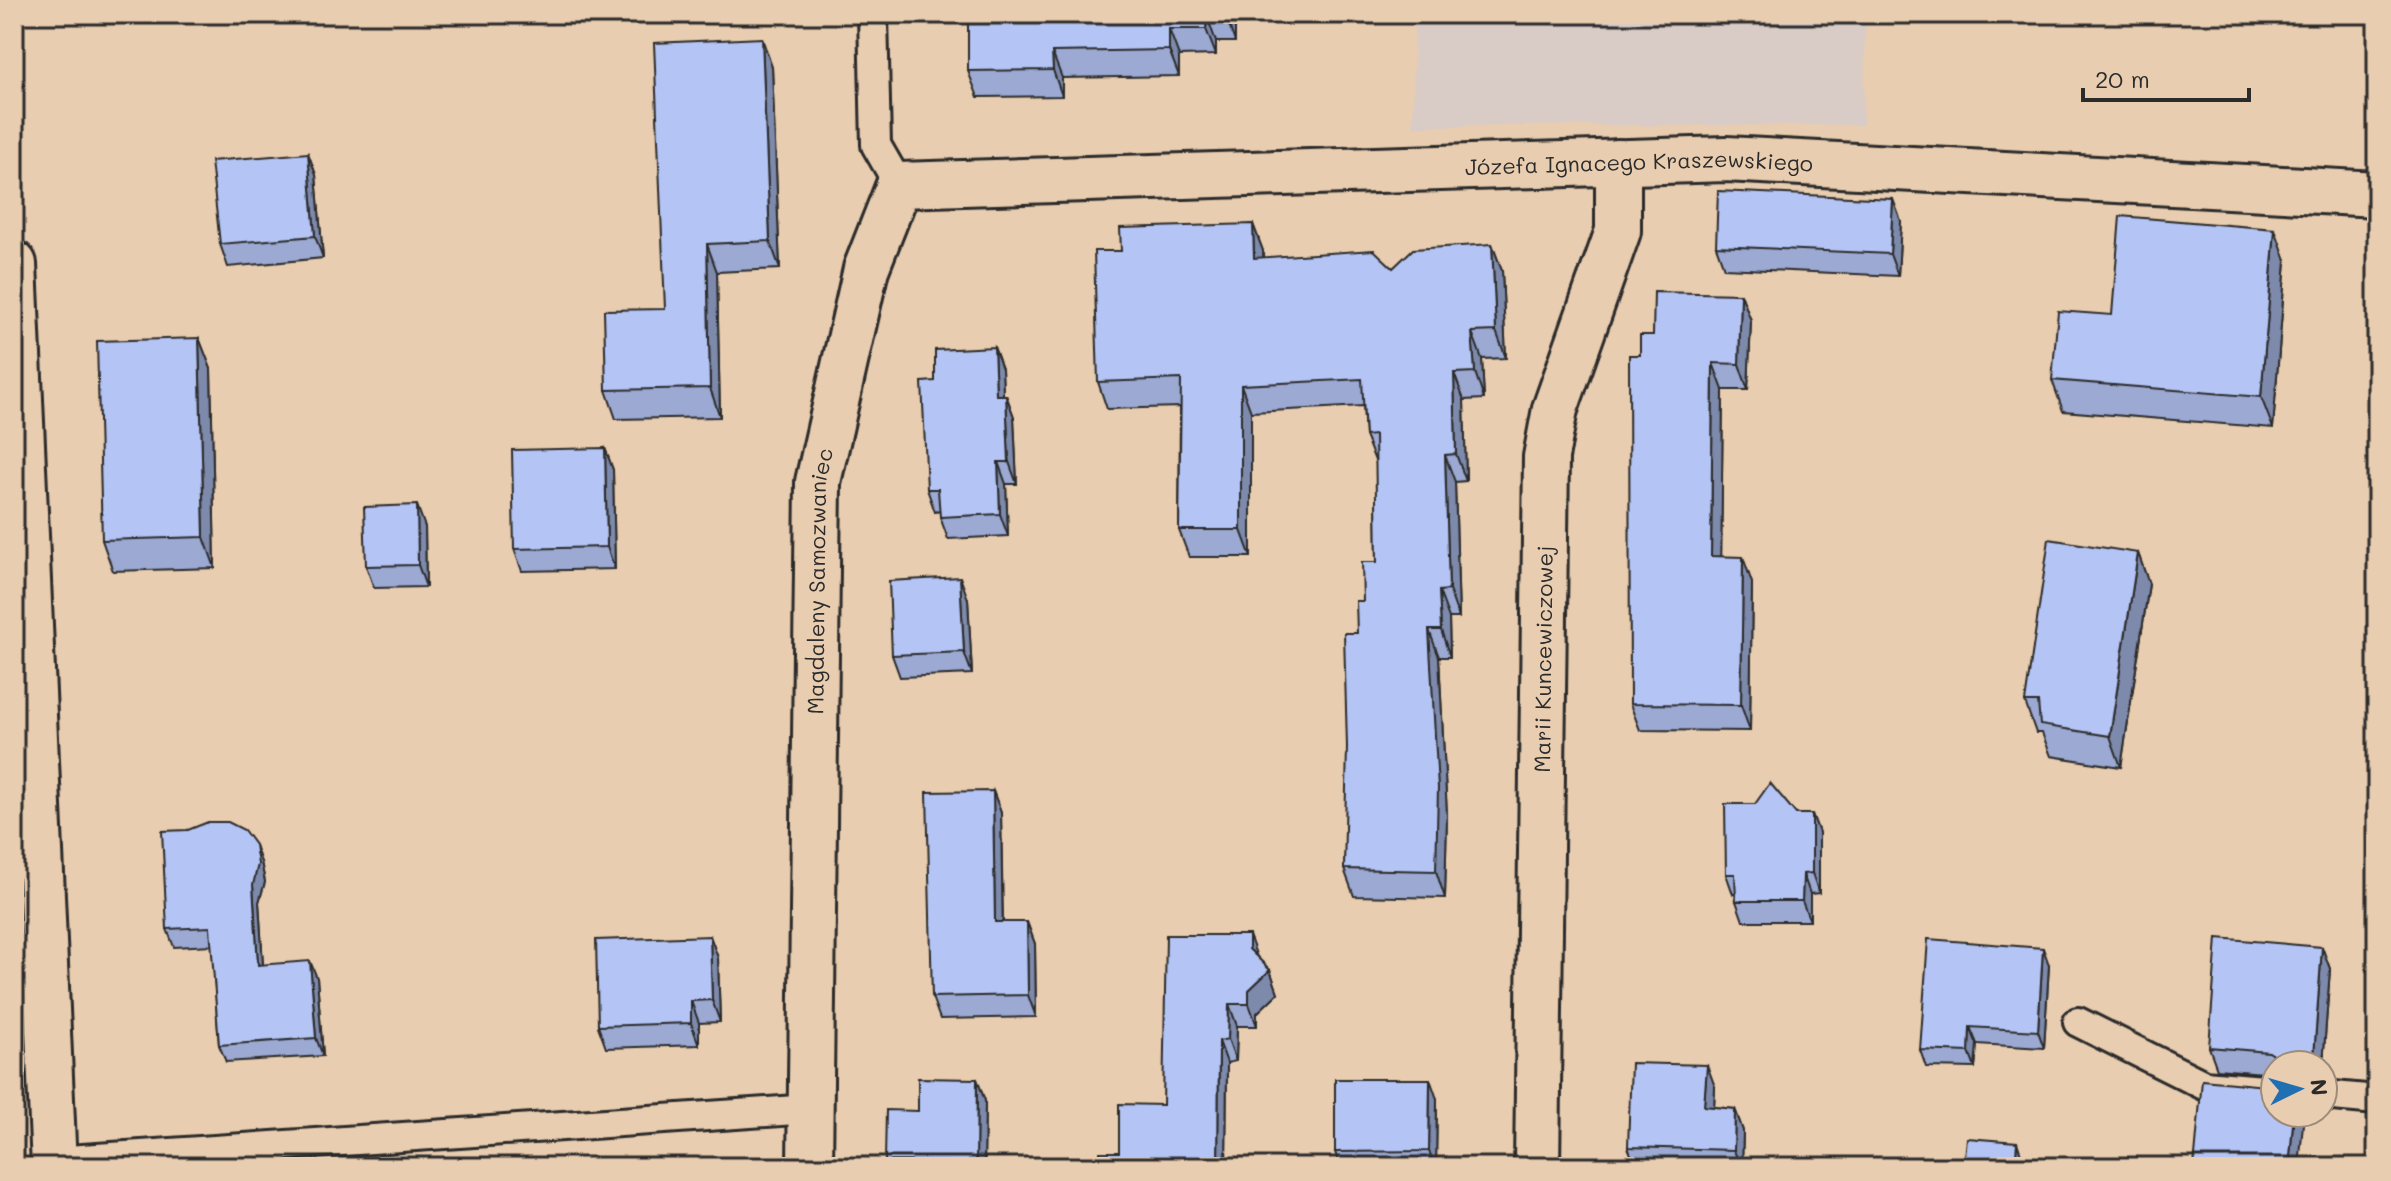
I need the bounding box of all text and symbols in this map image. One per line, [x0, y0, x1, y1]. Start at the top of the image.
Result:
scale bar [2083, 52, 2249, 102]
text: 20 m [2095, 63, 2150, 94]
street label: Józefa Ignacego Kraszewskiego [1464, 144, 1814, 181]
street label: Magdaleny Samozwaniec [800, 445, 839, 715]
street label: Marii Kuncewiczowej [1527, 545, 1559, 773]
north arrow [2259, 1049, 2339, 1129]
text: N [2304, 1078, 2335, 1097]

